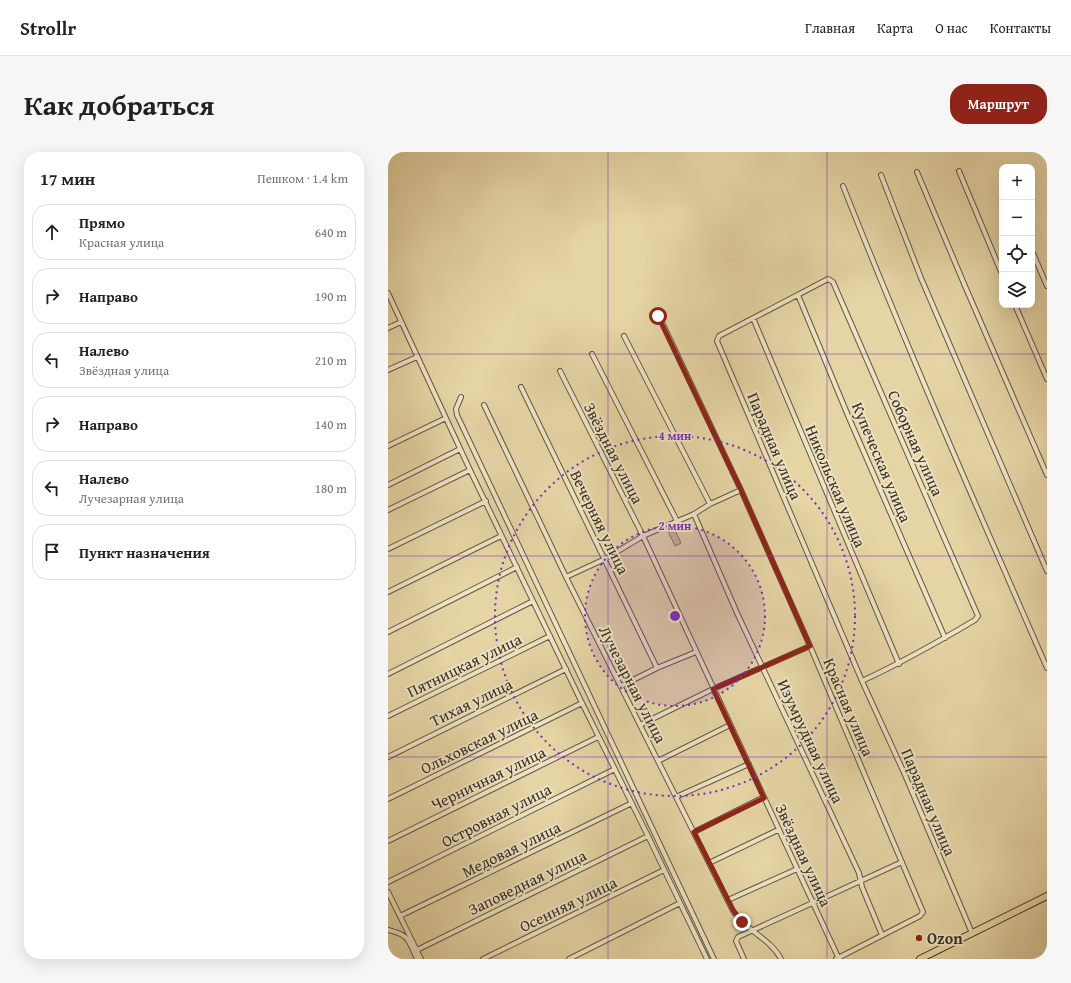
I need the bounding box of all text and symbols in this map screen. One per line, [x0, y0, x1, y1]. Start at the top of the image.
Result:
text: Strollr [20, 14, 76, 42]
text: Главная [805, 18, 855, 38]
text: Карта [877, 18, 913, 38]
text: О нас [935, 18, 968, 38]
text: Контакты [990, 18, 1051, 38]
text: Как добраться [24, 84, 214, 125]
button: Маршрут [950, 84, 1047, 124]
map controls [999, 164, 1035, 308]
button: + [999, 164, 1035, 200]
text: 17 мин [40, 166, 95, 191]
text: Пешком · 1.4 km [257, 169, 348, 188]
button: − [999, 200, 1035, 236]
text: Прямо [79, 212, 125, 233]
icon: ahead [41, 221, 63, 243]
text: 640 m [315, 223, 347, 242]
text: Красная улица [79, 233, 164, 252]
button: locate [999, 236, 1035, 272]
button: layers [999, 272, 1035, 308]
icon: right [41, 285, 63, 307]
text: Направо [79, 286, 138, 307]
text: 190 m [315, 287, 347, 306]
route start [649, 307, 667, 325]
text: Налево [79, 340, 129, 361]
icon: left [41, 349, 63, 371]
text: 210 m [315, 351, 347, 370]
text: Звёздная улица [79, 361, 169, 380]
street label: Соборная улица [882, 386, 950, 500]
street label: Парадная улица [742, 389, 809, 504]
street label: Звёздная улица [578, 398, 650, 508]
street label: Купеческая улица [846, 398, 918, 526]
icon: right [41, 413, 63, 435]
text: Направо [79, 414, 138, 435]
text: 140 m [315, 415, 347, 434]
street label: Никольская улица [799, 421, 873, 551]
text: 4 мин [659, 427, 692, 444]
street label: Вечерняя улица [564, 466, 636, 579]
text: Налево [79, 468, 129, 489]
icon: left [41, 477, 63, 499]
text: 180 m [315, 479, 347, 498]
text: Лучезарная улица [79, 489, 184, 508]
text: 2 мин [659, 517, 692, 534]
icon: arrive [41, 541, 63, 563]
text: Пункт назначения [79, 542, 210, 563]
centre of rings [668, 609, 682, 623]
street label: Лучезарная улица [593, 621, 673, 747]
street label: Пятницкая улица [403, 627, 526, 703]
street label: Красная улица [817, 654, 881, 760]
street label: Тихая улица [426, 672, 517, 732]
street label: Изумрудная улица [772, 675, 850, 807]
street label: Ольховская улица [416, 702, 542, 780]
street label: Черничная улица [427, 740, 550, 816]
street label: Парадная улица [896, 745, 963, 860]
street label: Островная улица [437, 777, 556, 853]
street label: Звёздная улица [770, 800, 838, 911]
street label: Медовая улица [458, 815, 565, 883]
street label: Заповедная улица [464, 843, 590, 921]
street label: Осенняя улица [515, 870, 621, 938]
route end [733, 913, 751, 931]
place label: Ozon [927, 926, 963, 950]
marker: Ozon [914, 933, 924, 943]

